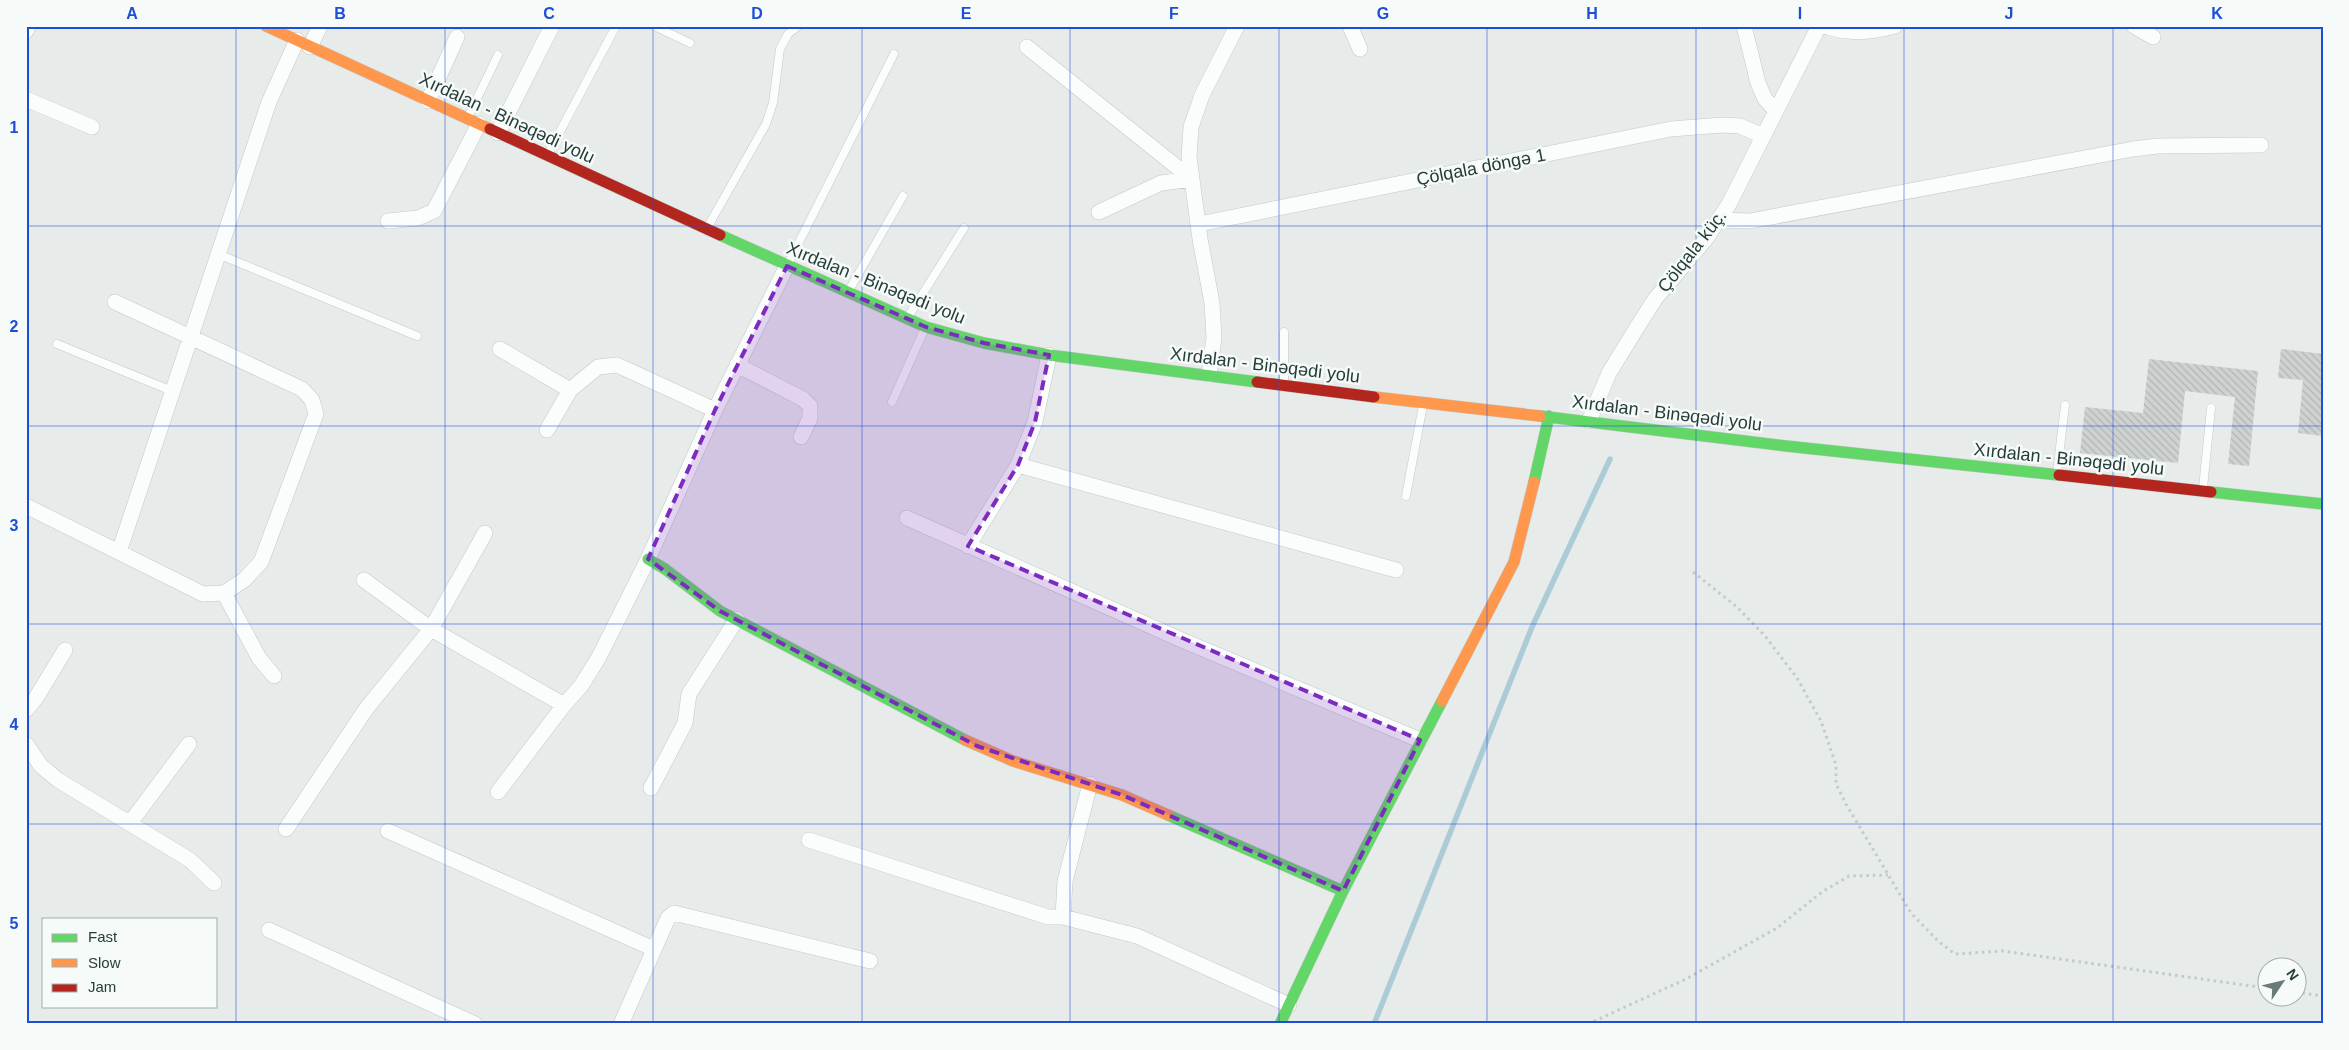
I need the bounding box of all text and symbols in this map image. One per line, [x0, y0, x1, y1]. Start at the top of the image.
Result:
text: A [126, 5, 138, 22]
text: B [334, 5, 346, 22]
text: C [543, 5, 555, 22]
text: D [751, 5, 763, 22]
text: E [961, 5, 972, 22]
text: F [1169, 5, 1179, 22]
text: G [1377, 5, 1389, 22]
text: H [1586, 5, 1598, 22]
text: I [1798, 5, 1802, 22]
text: J [2005, 5, 2013, 22]
text: K [2211, 5, 2223, 22]
street label: Xırdalan - Binəqədi yolu [416, 69, 598, 167]
text: 1 [10, 119, 19, 136]
street label: Çölqala döngə 1 [1415, 145, 1547, 189]
street label: Çölqala küç. [1654, 206, 1730, 296]
street label: Xırdalan - Binəqədi yolu [784, 238, 968, 328]
text: 2 [10, 318, 19, 335]
street label: Xırdalan - Binəqədi yolu [1169, 343, 1361, 387]
street label: Xırdalan - Binəqədi yolu [1571, 391, 1763, 435]
street label: Xırdalan - Binəqədi yolu [1973, 439, 2165, 479]
text: 3 [10, 517, 19, 534]
text: 4 [10, 716, 19, 733]
text: 5 [10, 915, 19, 932]
legend [42, 918, 218, 1008]
text: Fast [88, 928, 118, 945]
text: Slow [88, 954, 121, 971]
north arrow [2256, 958, 2306, 1008]
text: N [2283, 966, 2302, 983]
text: Jam [88, 978, 116, 995]

